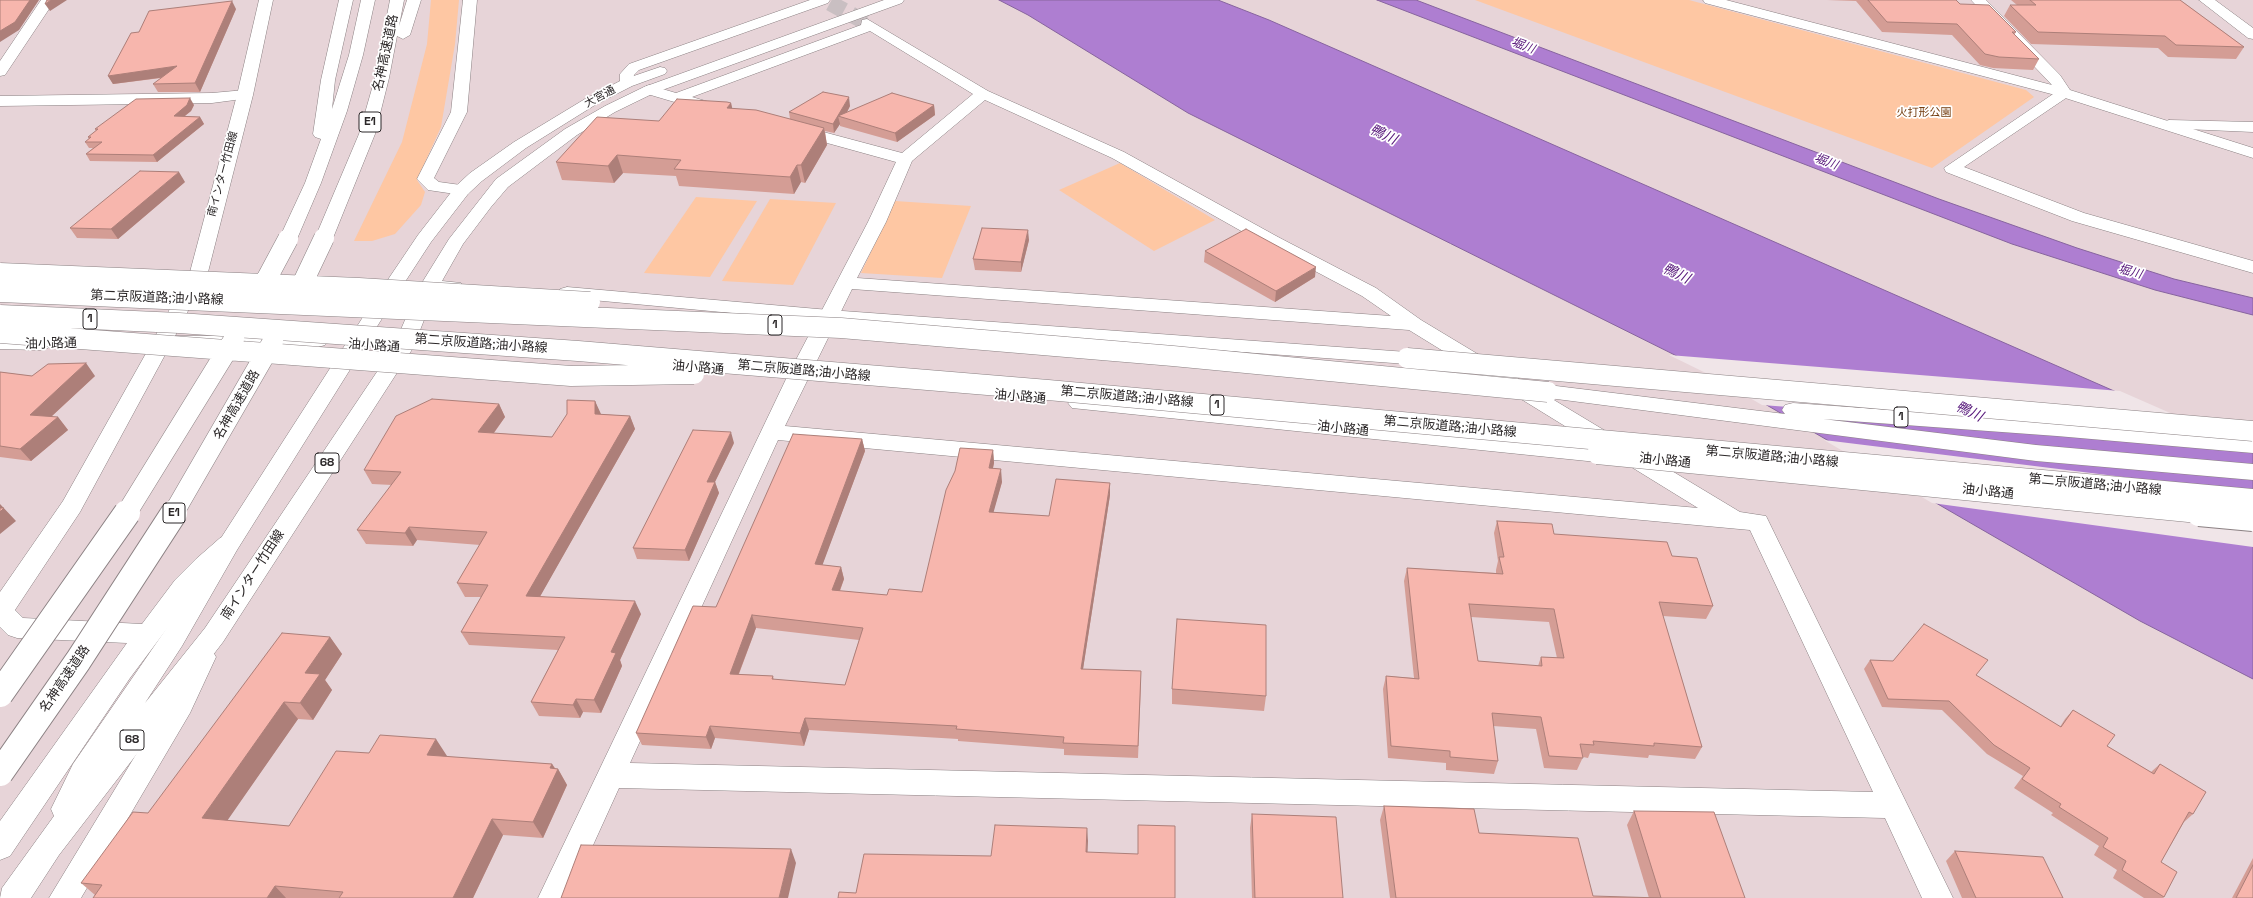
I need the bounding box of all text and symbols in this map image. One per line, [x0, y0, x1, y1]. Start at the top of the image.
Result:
street label: 名神高速道路 [370, 13, 402, 93]
water label: 堀川 [1509, 35, 1537, 57]
street label: 大宮通 [582, 83, 618, 111]
park label: 火打形公園 [1897, 106, 1951, 120]
road number: E1 [359, 112, 381, 132]
water label: 鴨川 [1367, 121, 1399, 149]
street label: 南インター竹田線 [205, 130, 241, 218]
water label: 堀川 [1812, 151, 1840, 173]
water label: 鴨川 [1660, 260, 1692, 288]
water label: 堀川 [2117, 262, 2143, 282]
street label: 第二京阪道路;油小路線 [90, 288, 224, 308]
road number: 1 [83, 309, 97, 329]
road number: 1 [768, 315, 782, 335]
street label: 第二京阪道路;油小路線 [414, 332, 548, 356]
street label: 油小路通 [25, 336, 77, 352]
street label: 油小路通 [348, 336, 400, 356]
street label: 第二京阪道路;油小路線 [737, 357, 871, 385]
street label: 油小路通 [671, 358, 725, 378]
street label: 名神高速道路 [211, 367, 263, 443]
street label: 第二京阪道路;油小路線 [1060, 383, 1194, 411]
street label: 油小路通 [993, 387, 1047, 407]
road number: 1 [1210, 395, 1224, 415]
water label: 鴨川 [1953, 398, 1985, 426]
road number: 1 [1894, 407, 1908, 427]
street label: 第二京阪道路;油小路線 [1383, 413, 1517, 441]
street label: 油小路通 [1316, 419, 1370, 439]
street label: 第二京阪道路;油小路線 [1705, 443, 1839, 471]
street label: 油小路通 [1638, 451, 1692, 471]
road number: 68 [315, 453, 339, 473]
street label: 第二京阪道路;油小路線 [2028, 471, 2162, 499]
street label: 油小路通 [1961, 482, 2015, 502]
road number: E1 [163, 503, 185, 523]
street label: 南インター竹田線 [218, 527, 288, 623]
street label: 名神高速道路 [37, 642, 93, 716]
road number: 68 [120, 730, 144, 750]

